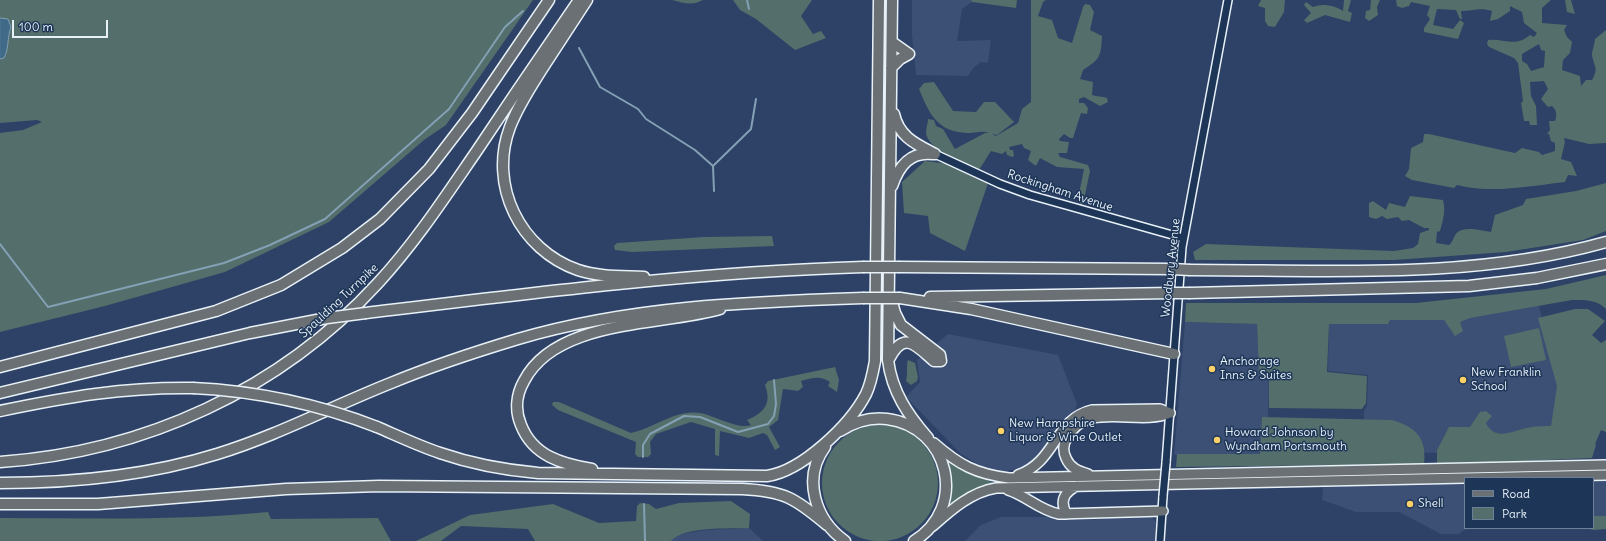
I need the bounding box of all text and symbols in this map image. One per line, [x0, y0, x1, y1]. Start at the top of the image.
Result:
scale bar [14, 12, 110, 38]
text: 100 m [19, 19, 53, 34]
street label: Rockingham Avenue [1005, 167, 1115, 215]
street label: Woodbury Avenue [1159, 218, 1183, 318]
street label: Spaulding Turnpike [297, 261, 381, 341]
place label: Anchorage Inns & Suites [1220, 355, 1292, 383]
marker: Anchorage Inns & Suites [1207, 364, 1217, 374]
place label: New Franklin School [1471, 366, 1541, 394]
marker: New Franklin School [1458, 375, 1468, 385]
place label: New Hampshire Liquor & Wine Outlet [1009, 417, 1122, 445]
marker: New Hampshire Liquor & Wine Outlet [996, 426, 1006, 436]
place label: Howard Johnson by Wyndham Portsmouth [1225, 426, 1347, 454]
marker: Howard Johnson by Wyndham Portsmouth [1212, 435, 1222, 445]
legend [1464, 477, 1594, 529]
text: Road [1502, 486, 1530, 501]
place label: Shell [1418, 497, 1443, 511]
marker: Shell [1405, 499, 1415, 509]
text: Park [1502, 506, 1527, 521]

